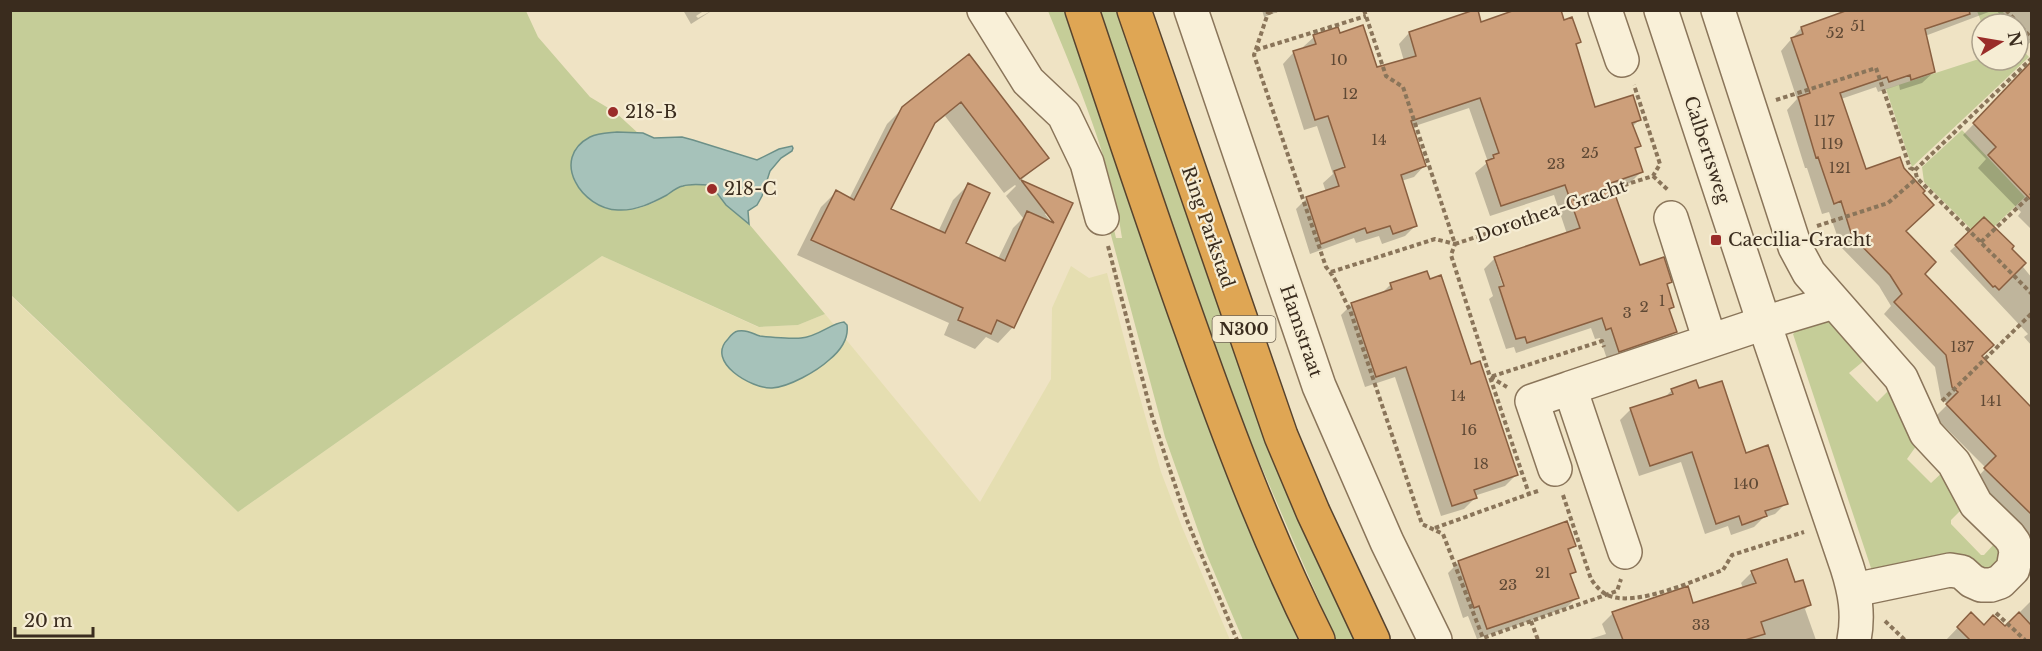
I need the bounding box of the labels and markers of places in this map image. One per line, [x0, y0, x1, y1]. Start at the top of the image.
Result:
place label: 218-B [625, 101, 677, 123]
marker: 218-B [606, 105, 620, 119]
place label: 218-C [724, 178, 777, 200]
marker: 218-C [705, 182, 719, 196]
place label: Caecilia-Gracht [1728, 229, 1872, 251]
marker: Caecilia-Gracht [1709, 233, 1723, 247]

